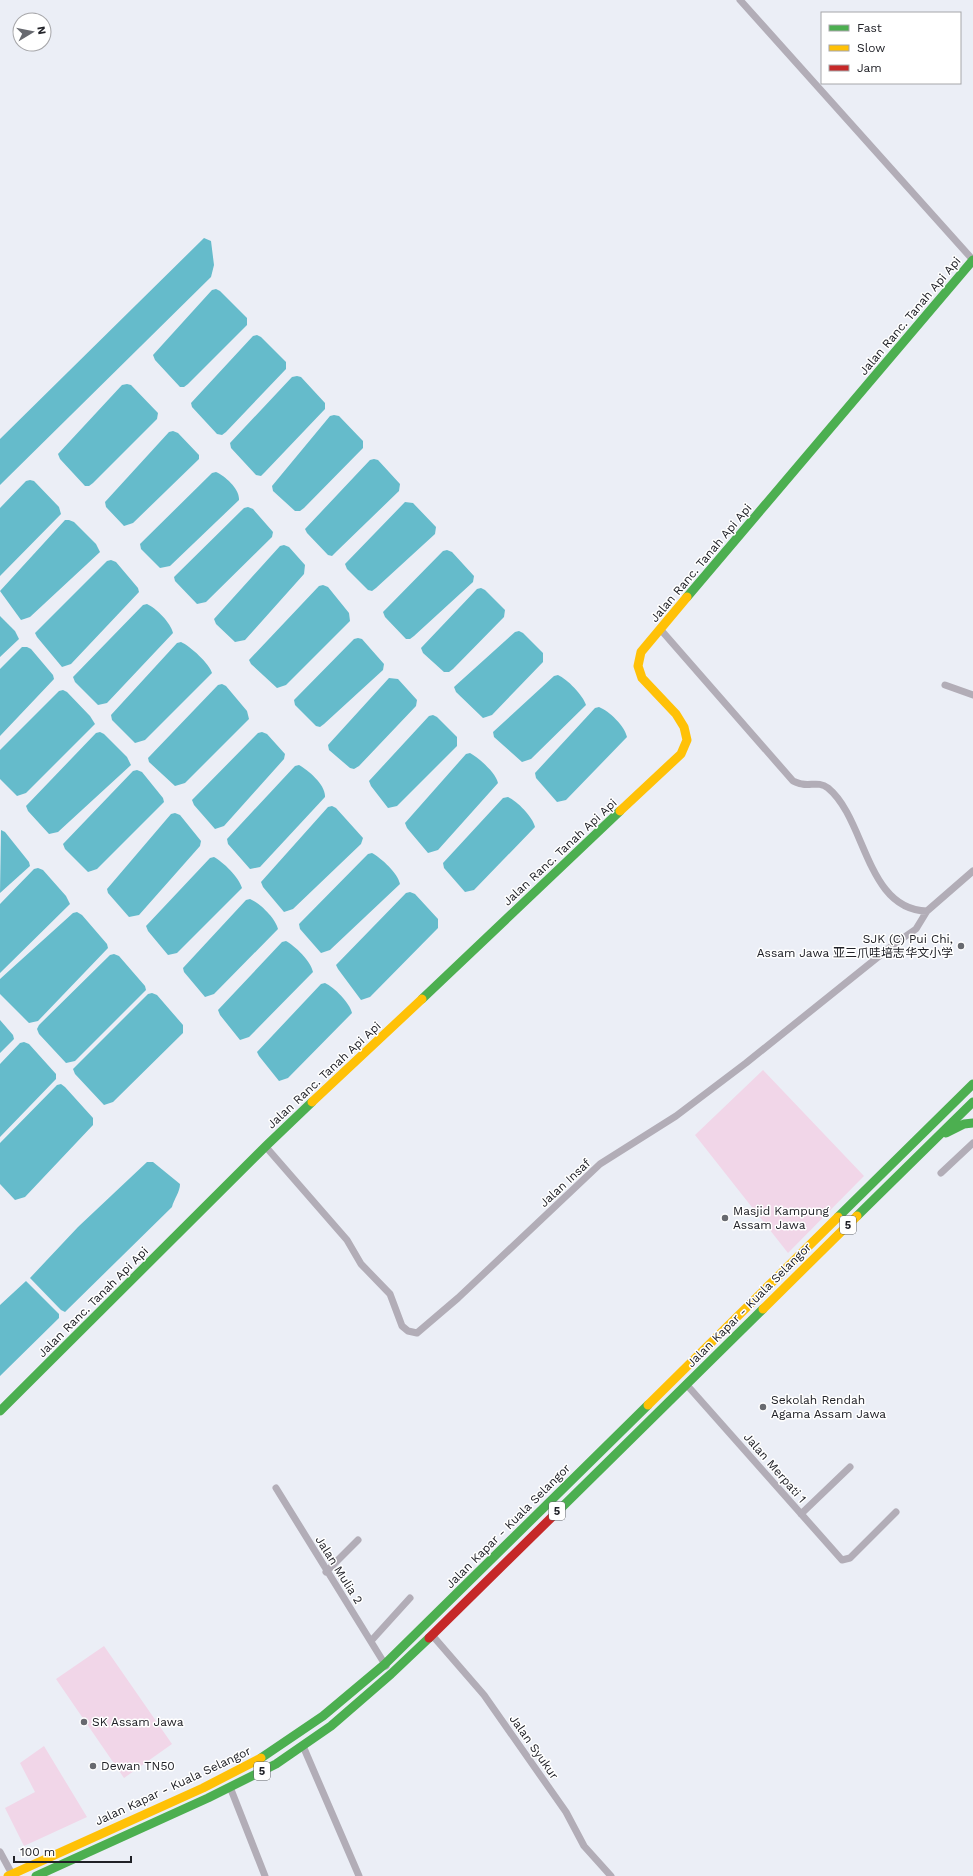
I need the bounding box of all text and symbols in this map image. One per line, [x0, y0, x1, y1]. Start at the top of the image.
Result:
north arrow [12, 12, 52, 52]
legend [821, 12, 961, 84]
text: Fast [857, 21, 882, 35]
text: N [34, 25, 48, 35]
text: Slow [857, 41, 885, 55]
text: Jam [857, 61, 882, 75]
street label: Jalan Ranc. Tanah Api Api [856, 254, 964, 378]
street label: Jalan Ranc. Tanah Api Api [647, 501, 755, 625]
street label: Jalan Ranc. Tanah Api Api [500, 796, 620, 908]
place label: SJK (C) Pui Chi, Assam Jawa 亚三爪哇培志华文小学 [757, 932, 953, 960]
marker: SJK (C) Pui Chi, Assam Jawa 亚三爪哇培志华文小学 [956, 941, 966, 951]
street label: Jalan Ranc. Tanah Api Api [264, 1019, 384, 1131]
street label: Jalan Insaf [537, 1156, 593, 1210]
place label: Masjid Kampung Assam Jawa [733, 1204, 830, 1232]
marker: Masjid Kampung Assam Jawa [720, 1213, 730, 1223]
road number: 5 [840, 1216, 856, 1234]
street label: Jalan Kapar - Kuala Selangor [684, 1240, 814, 1370]
street label: Jalan Ranc. Tanah Api Api [35, 1244, 151, 1360]
place label: Sekolah Rendah Agama Assam Jawa [771, 1393, 886, 1421]
marker: Sekolah Rendah Agama Assam Jawa [758, 1402, 768, 1412]
street label: Jalan Merpati 1 [741, 1430, 809, 1506]
street label: Jalan Kapar - Kuala Selangor [443, 1461, 573, 1591]
road number: 5 [549, 1502, 565, 1520]
street label: Jalan Mulia 2 [313, 1533, 365, 1607]
street label: Jalan Syukur [507, 1712, 561, 1782]
place label: SK Assam Jawa [92, 1715, 184, 1729]
marker: SK Assam Jawa [79, 1717, 89, 1727]
street label: Jalan Kapar - Kuala Selangor [93, 1744, 253, 1828]
place label: Dewan TN50 [101, 1759, 175, 1773]
marker: Dewan TN50 [88, 1761, 98, 1771]
road number: 5 [254, 1762, 270, 1780]
scale bar [14, 1838, 131, 1864]
text: 100 m [20, 1845, 55, 1859]

